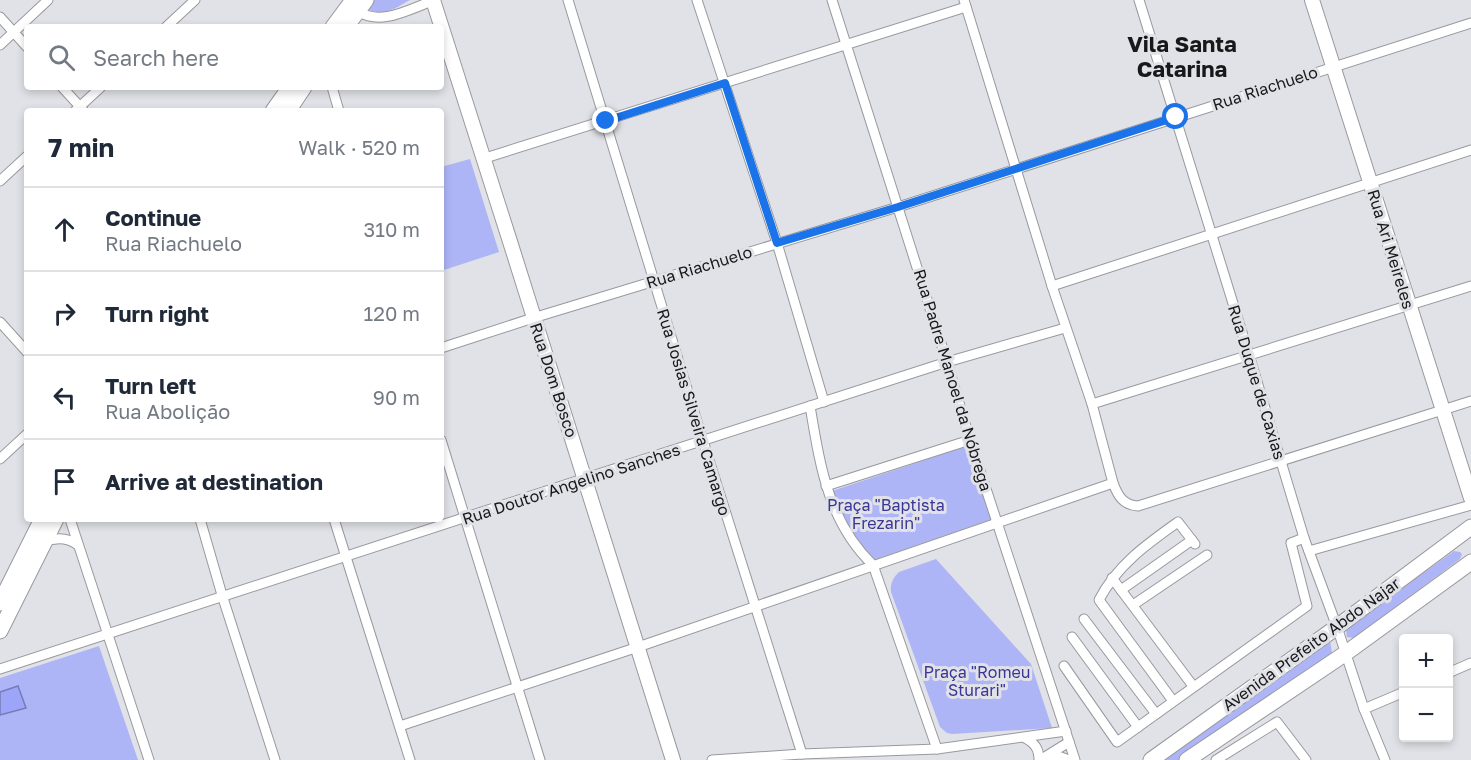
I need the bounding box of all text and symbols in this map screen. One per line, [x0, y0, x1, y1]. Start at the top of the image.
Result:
search box [24, 24, 444, 90]
district label: Vila Santa Catarina [1127, 30, 1237, 82]
icon: search [45, 41, 78, 74]
text: Search here [93, 44, 219, 71]
street label: Rua Riachuelo [1210, 62, 1320, 114]
route start [1162, 103, 1188, 129]
route end [592, 107, 618, 133]
text: 7 min [48, 132, 114, 163]
text: Walk · 520 m [298, 135, 420, 159]
street label: Rua Ari Meireles [1363, 187, 1419, 311]
text: Continue [105, 204, 201, 231]
icon: ahead [48, 213, 81, 246]
text: 310 m [364, 217, 420, 241]
text: Rua Riachuelo [105, 231, 242, 255]
street label: Rua Riachuelo [644, 241, 754, 293]
street label: Rua Padre Manoel da Nóbrega [910, 267, 996, 493]
icon: right [48, 297, 81, 330]
text: Turn right [105, 300, 209, 327]
text: 120 m [364, 301, 420, 325]
street label: Rua Duque de Caxias [1224, 302, 1290, 462]
street label: Rua Josias Silveira Camargo [653, 306, 735, 518]
street label: Rua Dom Bosco [526, 320, 582, 440]
text: Turn left [105, 372, 196, 399]
icon: left [48, 381, 81, 414]
text: 90 m [373, 385, 420, 409]
text: Rua Abolição [105, 399, 230, 423]
street label: Rua Doutor Angelino Sanches [460, 439, 682, 529]
icon: arrive [48, 465, 81, 498]
text: Arrive at destination [105, 468, 323, 495]
park label: Praça "Baptista Frezarin" [827, 495, 945, 533]
street label: Avenida Prefeito Abdo Najar [1218, 573, 1404, 715]
map controls [1399, 634, 1453, 742]
button: + [1399, 634, 1453, 688]
park label: Praça "Romeu Sturari" [923, 662, 1031, 700]
button: − [1399, 688, 1453, 742]

